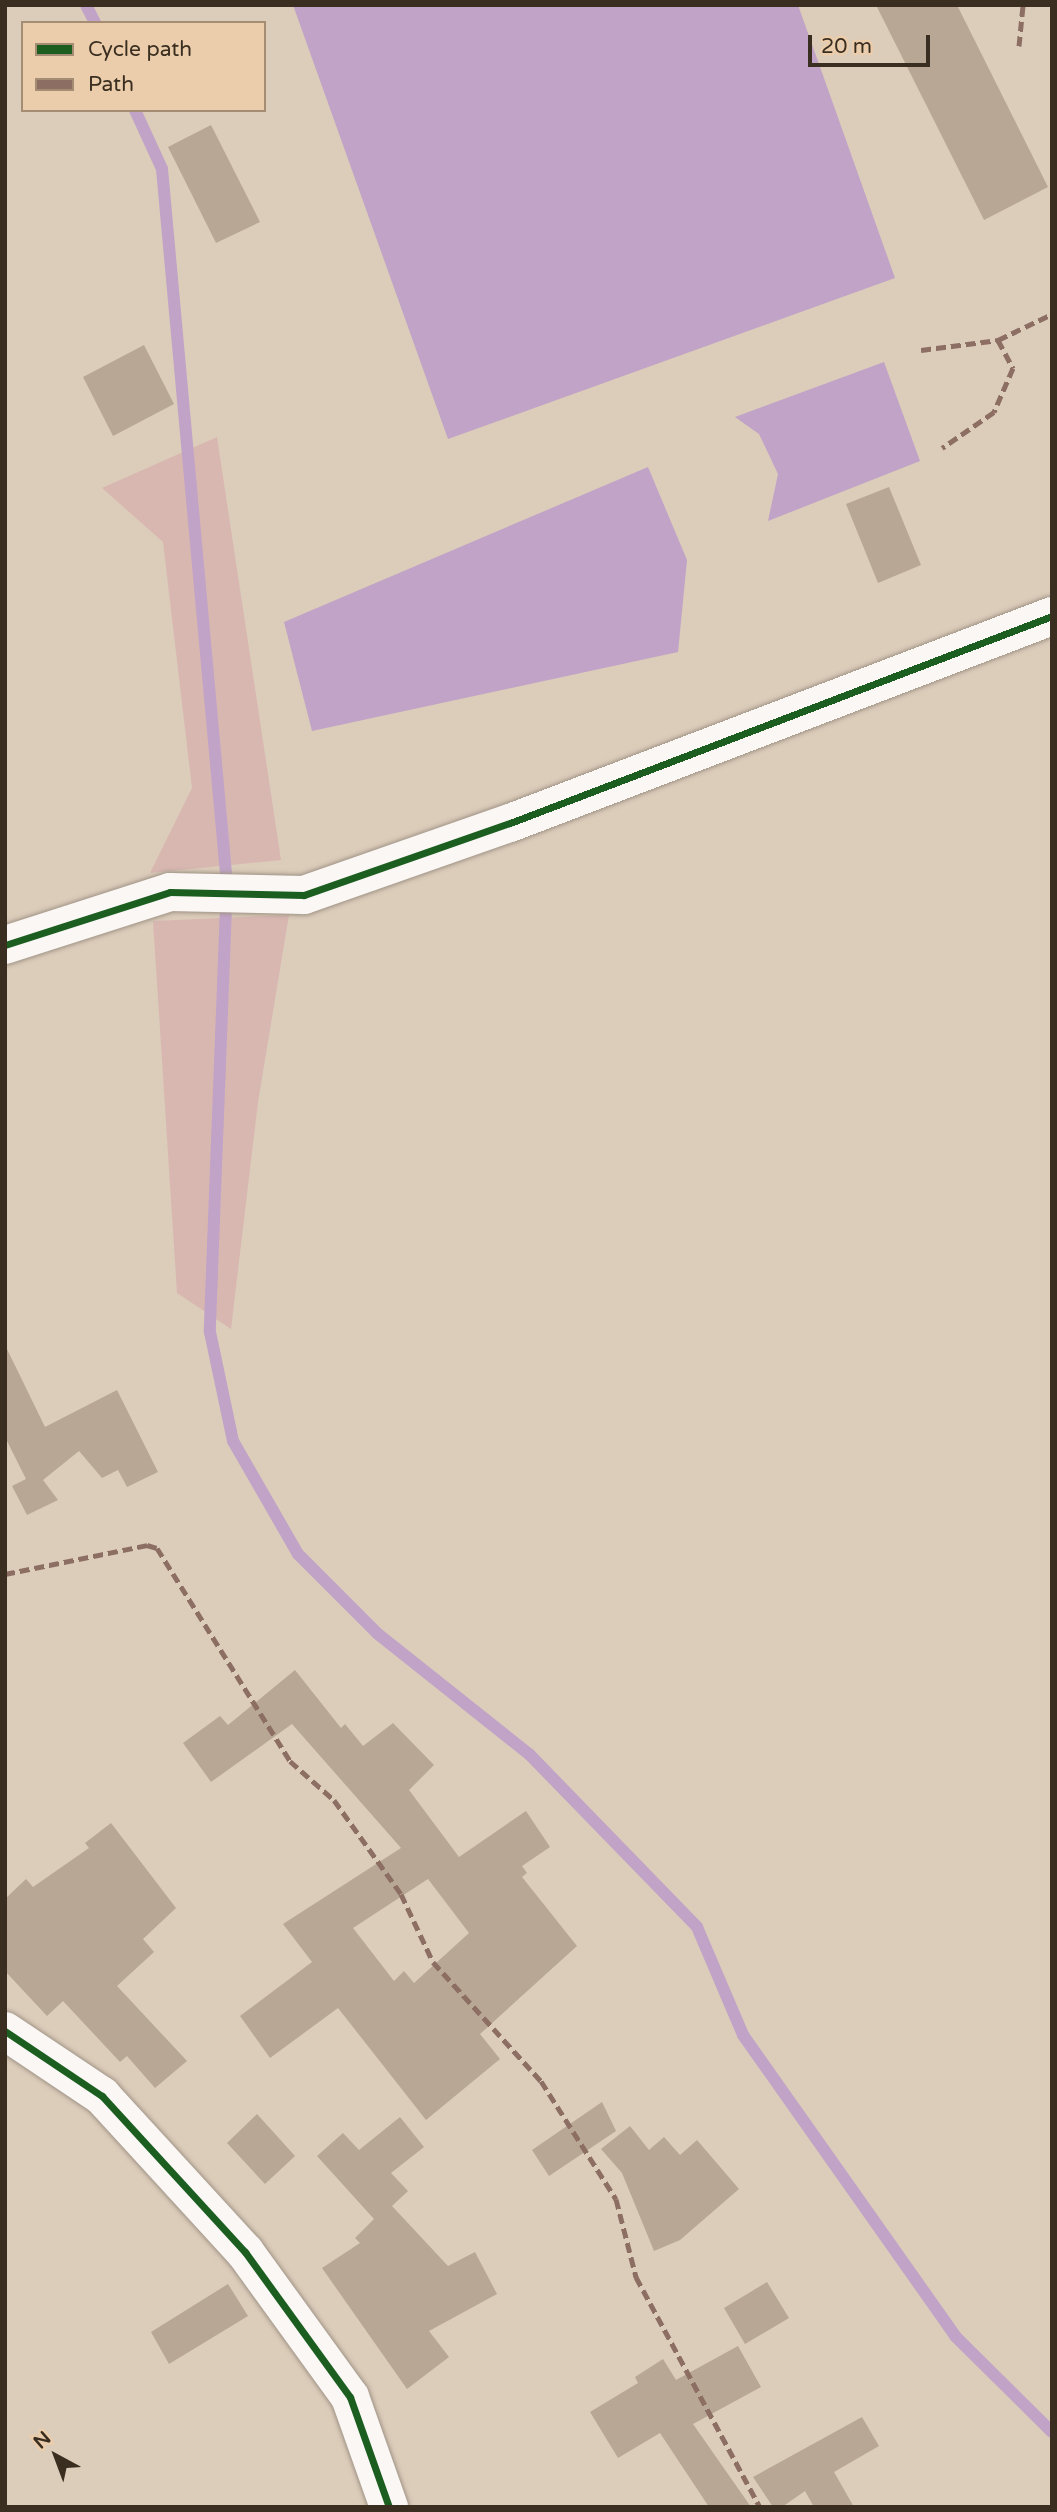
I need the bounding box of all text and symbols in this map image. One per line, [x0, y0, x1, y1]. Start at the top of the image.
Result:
legend [21, 21, 266, 112]
scale bar [812, 21, 934, 65]
text: 20 m [821, 34, 872, 59]
text: Cycle path [88, 37, 192, 62]
text: Path [88, 72, 134, 97]
north arrow [21, 2421, 91, 2491]
text: N [29, 2427, 55, 2453]

